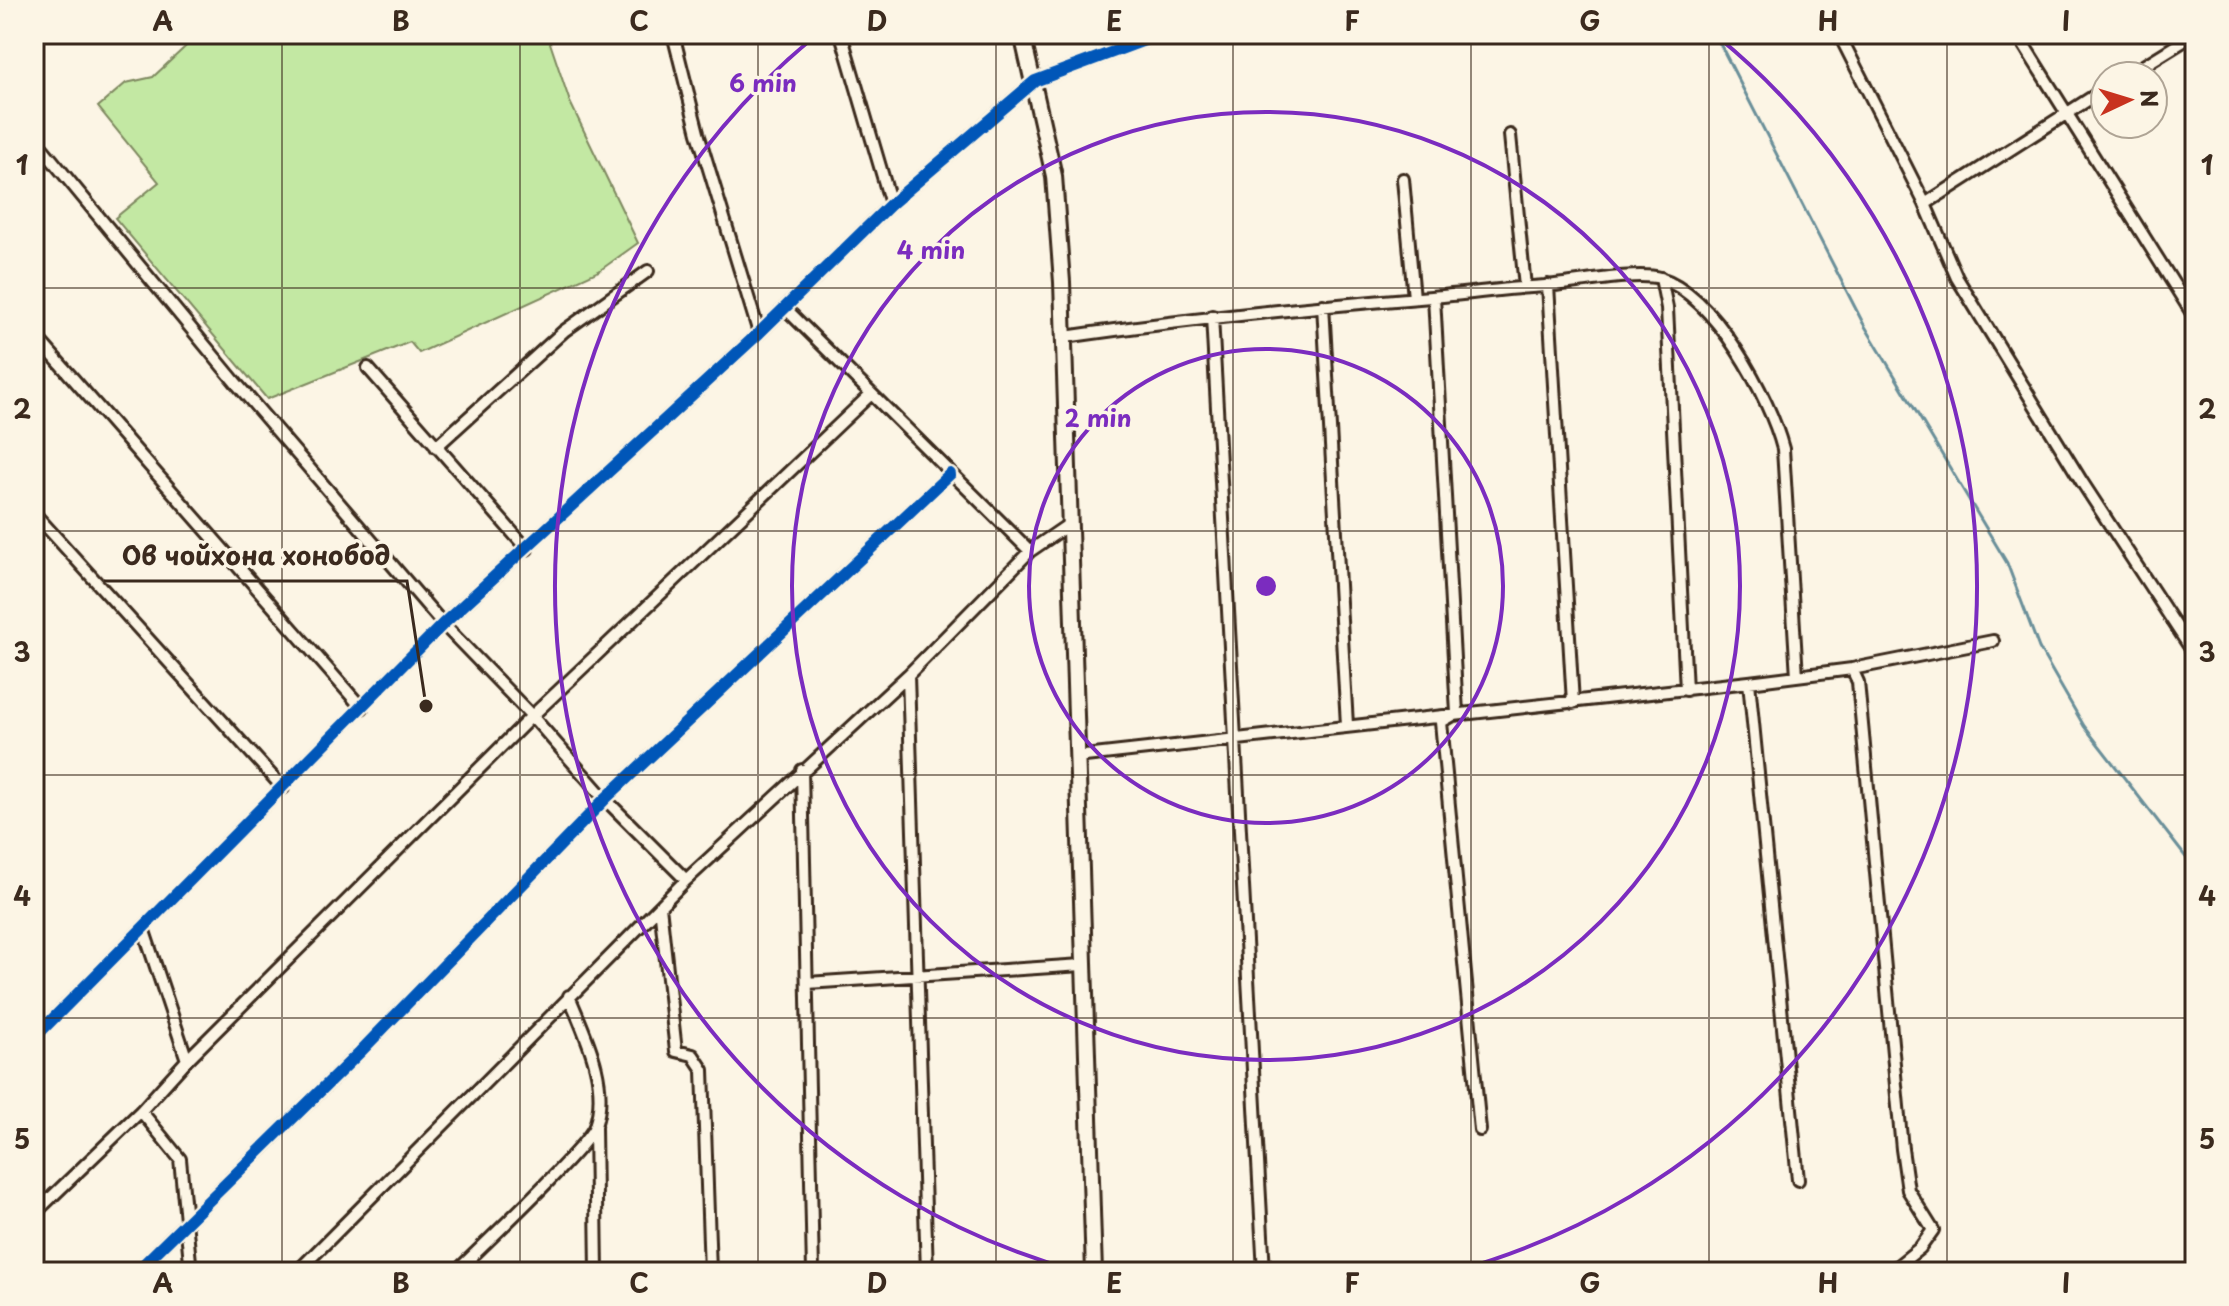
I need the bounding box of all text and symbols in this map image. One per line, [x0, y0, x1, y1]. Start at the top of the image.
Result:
text: A [153, 1, 173, 40]
text: B [392, 1, 410, 40]
text: C [629, 1, 649, 40]
text: D [867, 1, 887, 40]
text: E [1106, 1, 1122, 40]
text: F [1344, 1, 1360, 40]
text: G [1579, 1, 1601, 40]
text: H [1818, 1, 1838, 40]
text: I [2062, 1, 2070, 40]
north arrow [2089, 60, 2169, 140]
text: 6 min [729, 64, 797, 100]
text: N [2133, 89, 2168, 108]
text: 1 [16, 145, 28, 184]
text: 1 [2201, 145, 2213, 184]
text: 4 min [897, 231, 965, 267]
text: 2 [13, 389, 31, 428]
text: 2 [2198, 389, 2216, 428]
text: 2 min [1064, 399, 1132, 435]
callout: Ов чойхона хонобод [104, 531, 407, 581]
text: Ов чойхона хонобод [122, 535, 390, 574]
centre of rings [1252, 572, 1280, 600]
text: 3 [13, 632, 31, 671]
text: 3 [2198, 632, 2216, 671]
text: 4 [13, 876, 31, 915]
text: 4 [2198, 876, 2216, 915]
text: 5 [14, 1119, 30, 1158]
text: 5 [2199, 1119, 2215, 1158]
text: A [153, 1263, 173, 1302]
text: B [392, 1263, 410, 1302]
text: C [629, 1263, 649, 1302]
text: D [867, 1263, 887, 1302]
text: E [1106, 1263, 1122, 1302]
text: F [1344, 1263, 1360, 1302]
text: G [1579, 1263, 1601, 1302]
text: H [1818, 1263, 1838, 1302]
text: I [2062, 1263, 2070, 1302]

